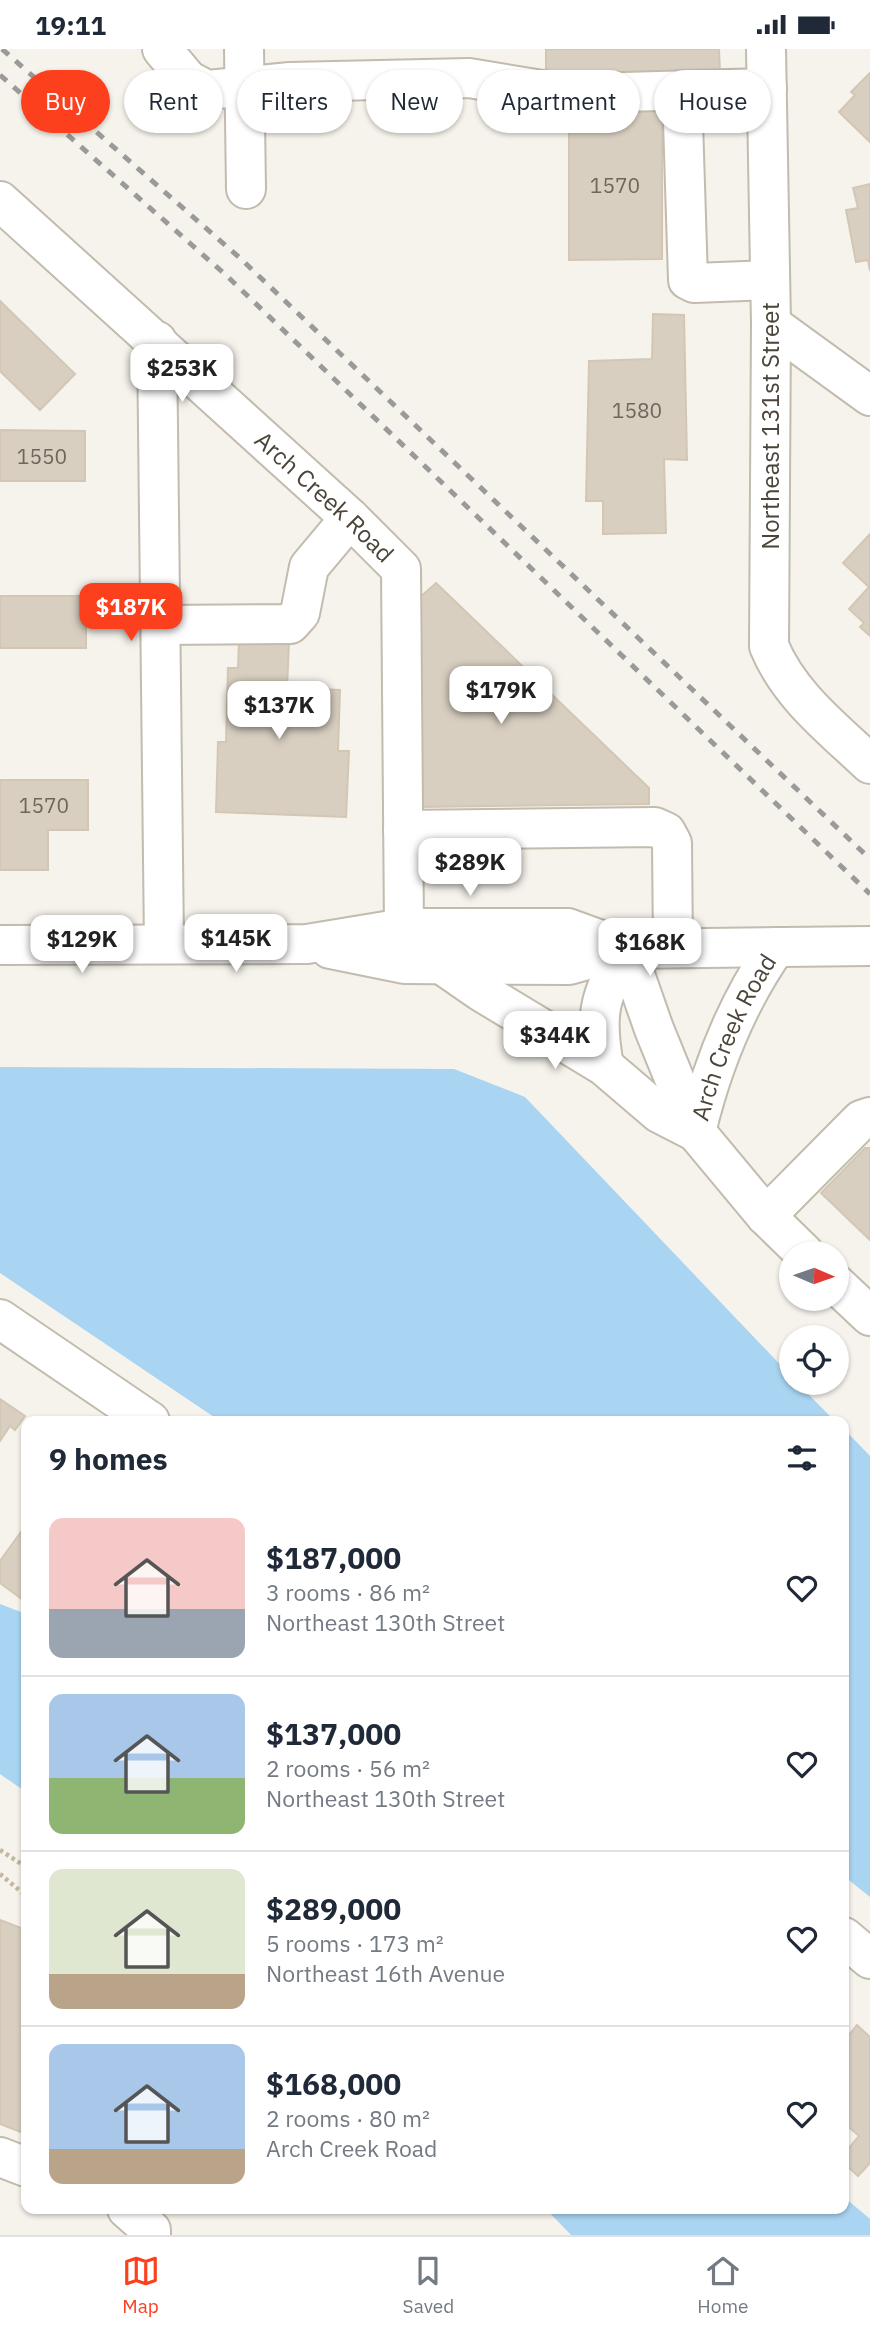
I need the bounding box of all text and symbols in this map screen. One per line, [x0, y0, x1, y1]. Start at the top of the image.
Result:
text: 19:11 [35, 8, 106, 42]
chip: Buy [21, 70, 110, 133]
chip: Rent [124, 70, 223, 133]
chip: Filters [237, 70, 352, 133]
chip: New [366, 70, 463, 133]
chip: Apartment [477, 70, 640, 133]
chip: House [654, 70, 771, 133]
house number: 1570 [590, 171, 640, 199]
street label: Northeast 131st Street [754, 302, 786, 550]
pin: $253K [133, 345, 231, 404]
text: $253K [146, 352, 218, 382]
house number: 1580 [612, 396, 662, 424]
street label: Arch Creek Road [248, 424, 401, 569]
house number: 1550 [17, 442, 67, 470]
pin: $187K [82, 583, 180, 643]
text: $187K [95, 591, 167, 621]
pin: $179K [452, 667, 550, 726]
text: $179K [465, 674, 537, 704]
pin: $137K [230, 681, 328, 741]
text: $137K [243, 689, 315, 719]
house number: 1570 [19, 791, 69, 819]
pin: $289K [421, 839, 519, 898]
text: $289K [434, 846, 506, 876]
pin: $129K [33, 915, 131, 975]
pin: $145K [187, 915, 285, 974]
pin: $168K [601, 919, 699, 978]
text: $145K [200, 922, 272, 952]
text: $129K [46, 923, 118, 953]
text: $168K [614, 926, 686, 956]
street label: Arch Creek Road [684, 948, 783, 1124]
pin: $344K [506, 1011, 604, 1071]
text: $344K [519, 1019, 591, 1049]
north arrow [779, 1241, 849, 1311]
map controls [779, 1241, 849, 1395]
button: locate [779, 1325, 849, 1395]
text: 9 homes [49, 1439, 168, 1478]
icon: filters [783, 1439, 821, 1477]
text: $187,000 [266, 1538, 401, 1577]
icon: home [105, 1546, 189, 1630]
icon: heart [783, 1569, 821, 1607]
text: 3 rooms · 86 m² [266, 1577, 430, 1607]
text: Northeast 130th Street [266, 1607, 505, 1637]
text: $137,000 [266, 1714, 401, 1753]
icon: home [105, 1722, 189, 1806]
icon: heart [783, 1745, 821, 1783]
text: 2 rooms · 56 m² [266, 1753, 430, 1783]
text: Northeast 130th Street [266, 1783, 505, 1813]
text: $289,000 [266, 1889, 401, 1928]
icon: home [105, 1897, 189, 1981]
icon: heart [783, 1920, 821, 1958]
text: 5 rooms · 173 m² [266, 1928, 444, 1958]
text: Northeast 16th Avenue [266, 1958, 505, 1988]
text: $168,000 [266, 2064, 401, 2103]
icon: home [105, 2072, 189, 2156]
icon: heart [783, 2095, 821, 2133]
text: 2 rooms · 80 m² [266, 2103, 430, 2133]
text: Arch Creek Road [266, 2133, 437, 2163]
tab: Map [122, 2252, 160, 2318]
tab: Saved [403, 2252, 454, 2318]
tab: Home [697, 2252, 748, 2318]

